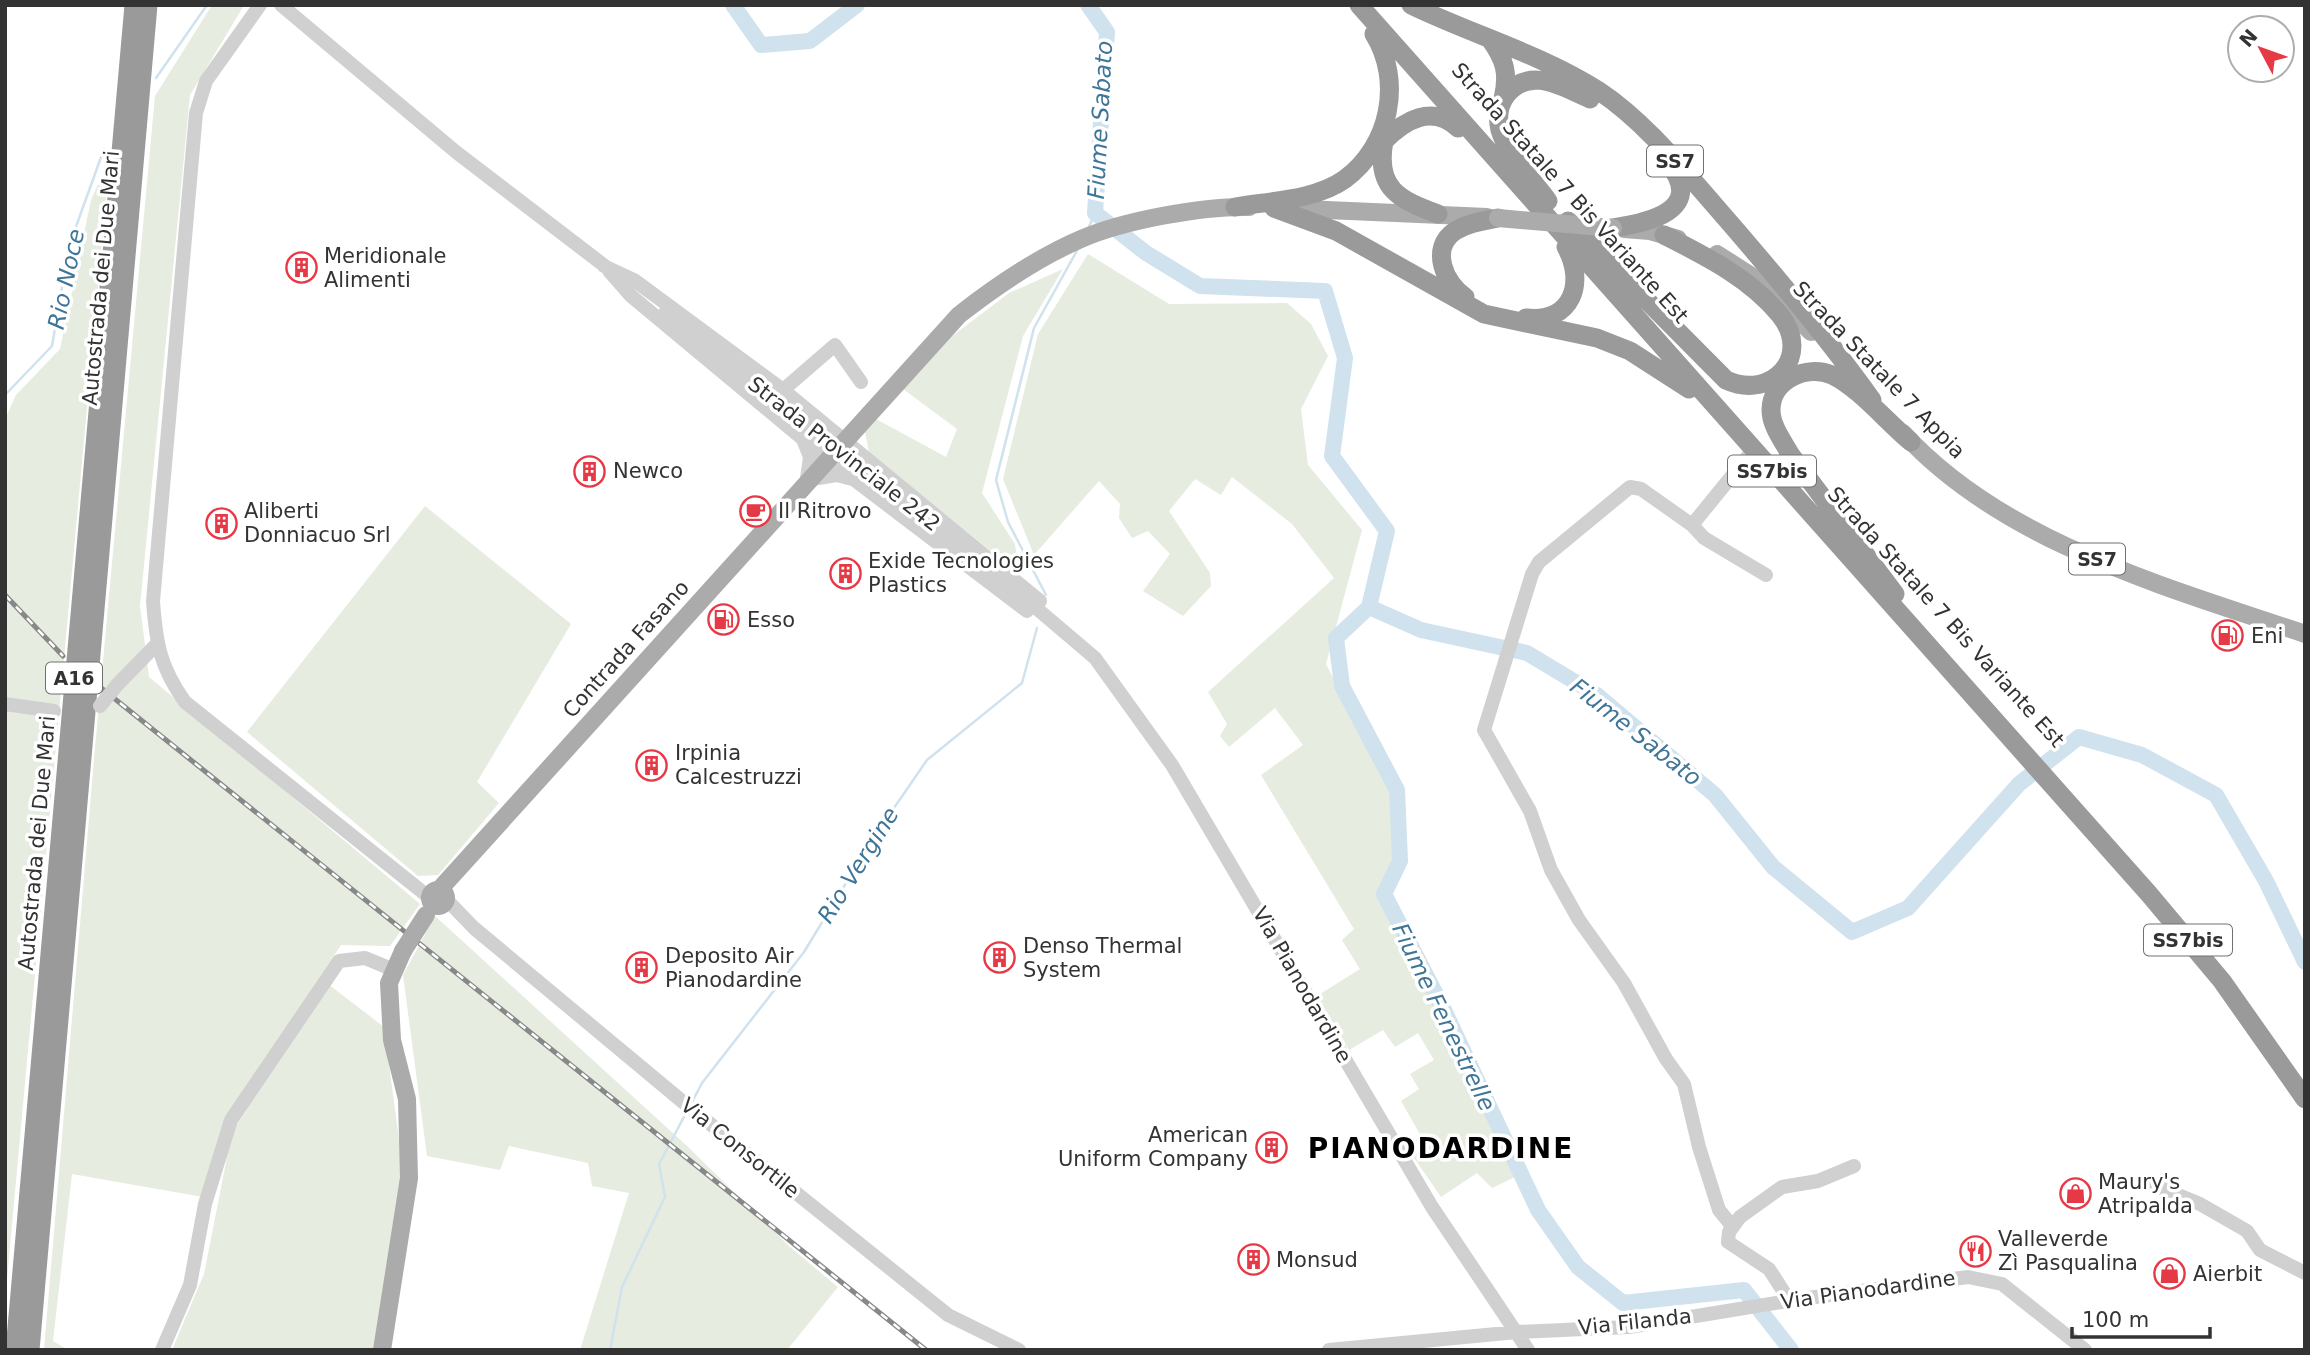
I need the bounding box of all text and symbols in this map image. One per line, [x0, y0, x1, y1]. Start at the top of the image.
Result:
north arrow [2226, 14, 2296, 84]
text: N [2235, 25, 2262, 51]
water label: Fiume Sabato [1083, 40, 1117, 200]
street label: Strada Statale 7 Bis Variante Est [1447, 58, 1693, 328]
road number: SS7 [1647, 146, 1703, 176]
street label: Autostrada dei Due Mari [78, 150, 124, 406]
water label: Rio Noce [43, 226, 89, 332]
place label: Meridionale Alimenti [324, 244, 446, 292]
building icon: Meridionale Alimenti [284, 251, 318, 285]
street label: Strada Statale 7 Appia [1788, 277, 1970, 463]
street label: Strada Provinciale 242 [743, 372, 945, 536]
building icon: Newco [573, 454, 607, 488]
road number: SS7bis [1728, 456, 1816, 486]
place label: Newco [613, 459, 683, 483]
street label: Strada Statale 7 Bis Variante Est [1823, 482, 2069, 752]
cafe icon: Il Ritrovo [738, 494, 772, 528]
place label: Aliberti Donniacuo Srl [244, 499, 391, 547]
place label: Il Ritrovo [778, 499, 872, 523]
building icon: Aliberti Donniacuo Srl [204, 506, 238, 540]
road number: SS7 [2069, 544, 2125, 574]
place label: Exide Tecnologies Plastics [868, 549, 1054, 597]
building icon: Exide Tecnologies Plastics [828, 556, 862, 590]
street label: Contrada Fasano [558, 575, 694, 723]
fuel station icon: Esso [707, 603, 741, 637]
place label: Esso [747, 608, 795, 632]
fuel station icon: Eni [2211, 619, 2245, 653]
place label: Eni [2251, 624, 2283, 648]
road number: A16 [46, 663, 102, 694]
water label: Fiume Sabato [1566, 673, 1706, 791]
street label: Autostrada dei Due Mari [14, 715, 60, 971]
place label: Irpinia Calcestruzzi [675, 741, 802, 789]
building icon: Irpinia Calcestruzzi [635, 748, 669, 782]
water label: Rio Vergine [812, 802, 904, 928]
street label: Via Pianodardine [1248, 903, 1356, 1067]
water label: Fiume Fenestrelle [1387, 919, 1501, 1115]
road number: SS7bis [2144, 924, 2232, 956]
place label: Denso Thermal System [1023, 934, 1182, 982]
building icon: Denso Thermal System [983, 941, 1017, 975]
place label: Deposito Air Pianodardine [665, 944, 802, 992]
building icon: Deposito Air Pianodardine [625, 951, 659, 985]
street label: Via Consortile [676, 1093, 804, 1203]
place label: American Uniform Company [1058, 1123, 1248, 1171]
building icon: American Uniform Company [1254, 1130, 1288, 1164]
district label: PIANODARDINE [1308, 1132, 1574, 1165]
place label: Maury's Atripalda [2098, 1170, 2193, 1218]
shop icon: Maury's Atripalda [2058, 1177, 2092, 1211]
place label: Valleverde Zì Pasqualina [1998, 1227, 2138, 1275]
restaurant icon: Valleverde Zì Pasqualina [1958, 1234, 1992, 1268]
building icon: Monsud [1236, 1243, 1270, 1277]
place label: Monsud [1276, 1248, 1358, 1272]
shop icon: Aierbit [2153, 1257, 2187, 1291]
place label: Aierbit [2193, 1262, 2262, 1286]
street label: Via Pianodardine [1779, 1266, 1957, 1314]
scale bar [2072, 1296, 2210, 1340]
street label: Via Filanda [1577, 1304, 1693, 1340]
text: 100 m [2082, 1308, 2149, 1332]

